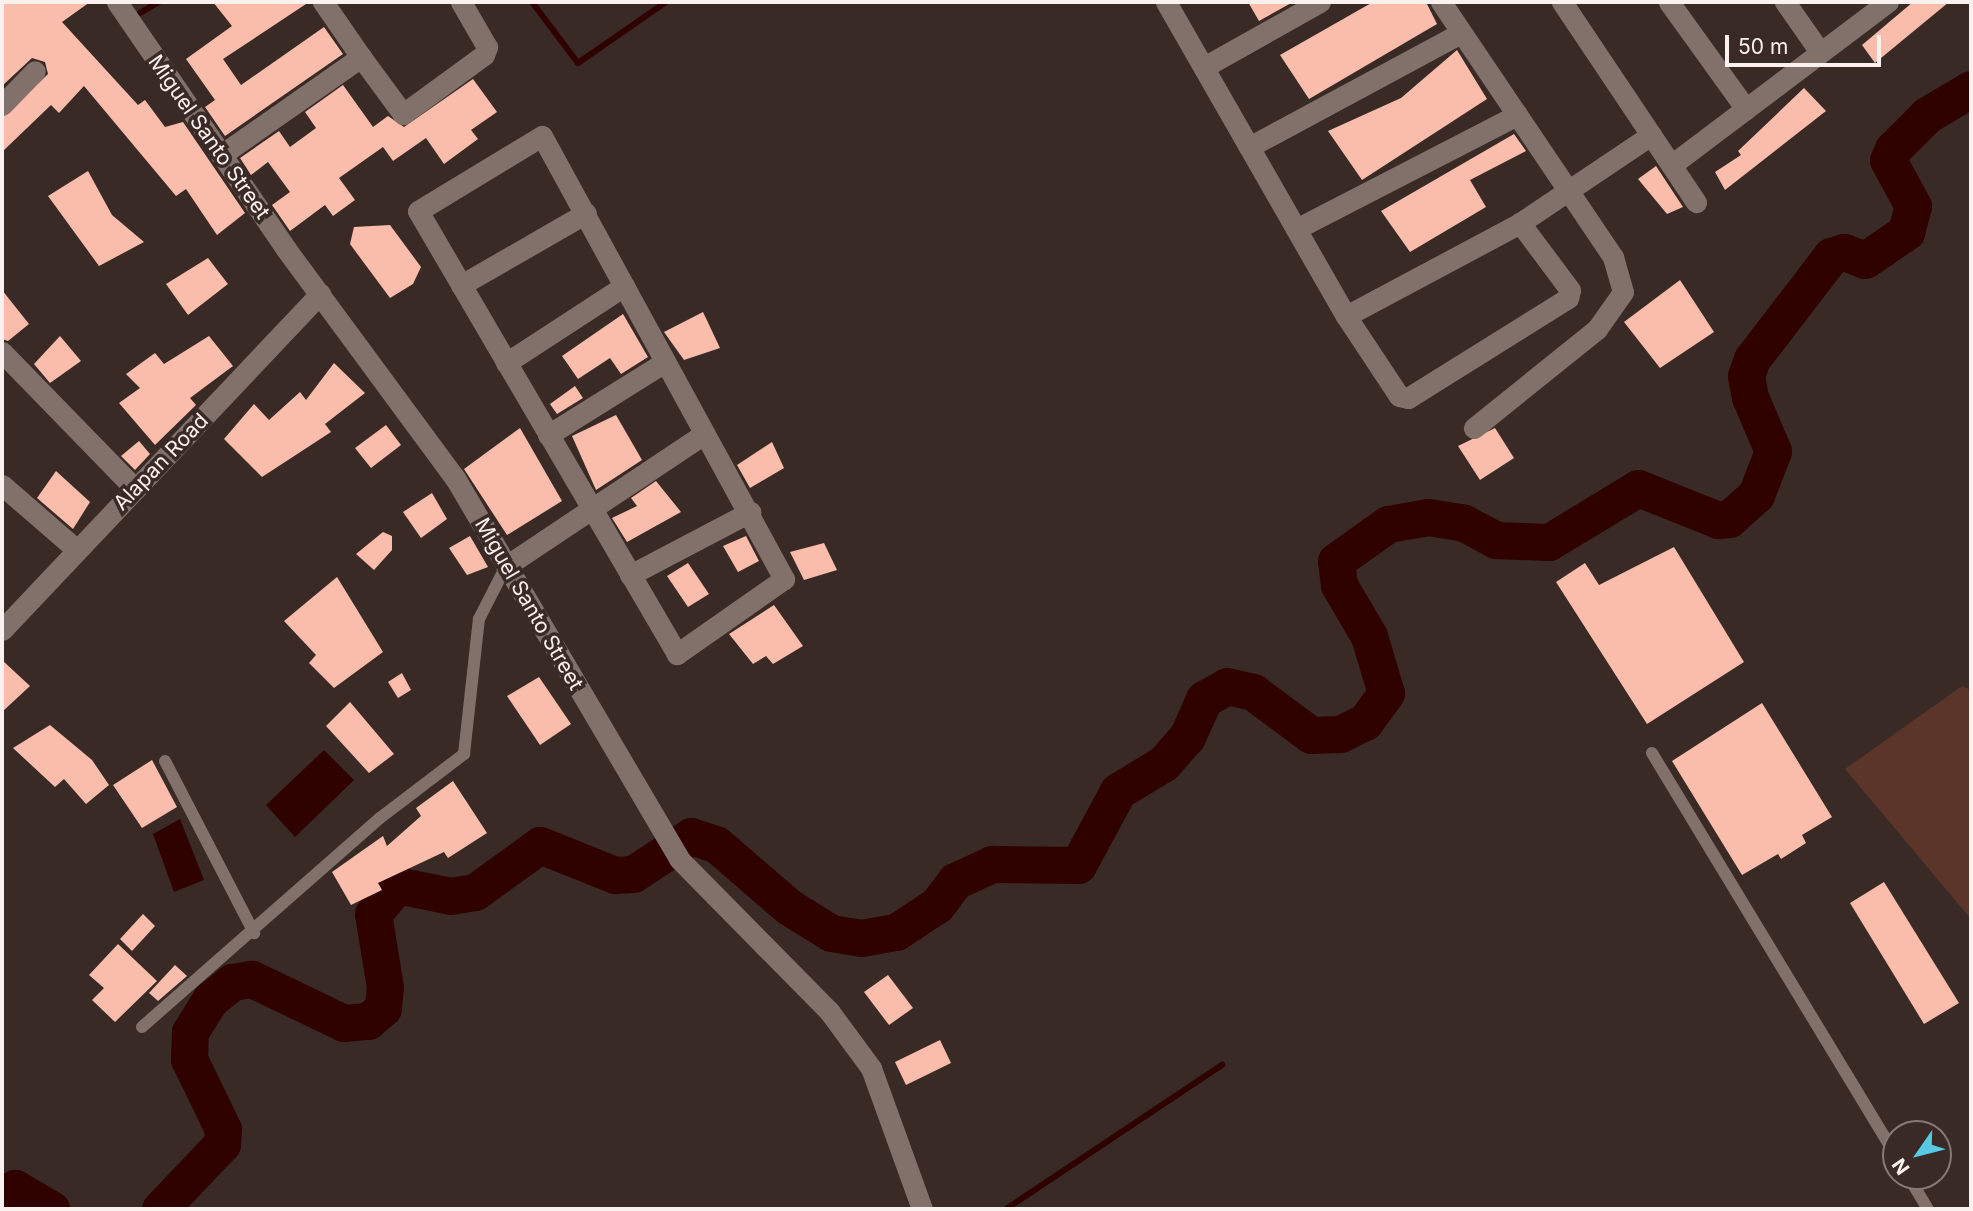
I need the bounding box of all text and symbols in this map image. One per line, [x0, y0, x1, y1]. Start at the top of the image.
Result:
scale bar [1728, 21, 1884, 65]
text: 50 m [1738, 34, 1788, 59]
street label: Miguel Santo Street [143, 50, 275, 224]
street label: Alapan Road [108, 408, 214, 516]
street label: Miguel Santo Street [469, 513, 589, 695]
north arrow [1882, 1120, 1952, 1190]
text: N [1887, 1154, 1915, 1179]

